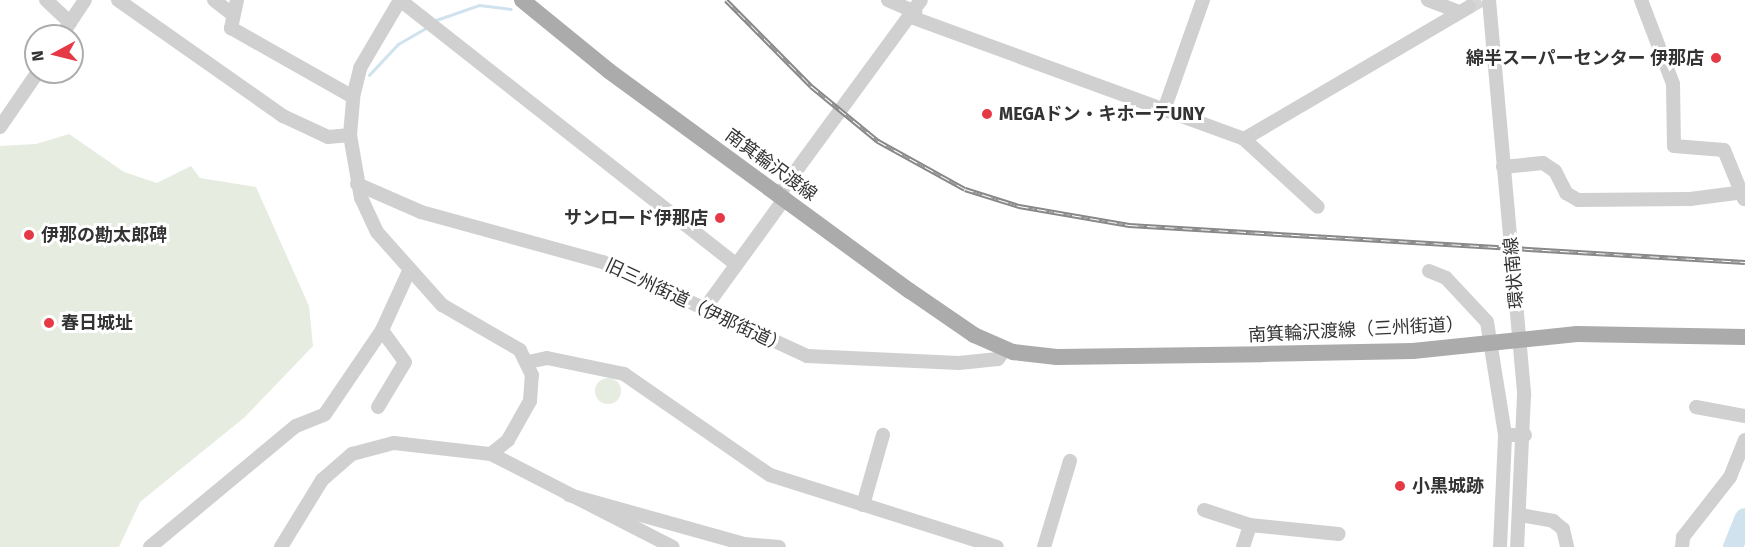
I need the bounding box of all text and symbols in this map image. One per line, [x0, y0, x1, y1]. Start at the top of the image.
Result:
north arrow [24, 24, 84, 84]
place label: 綿半スーパーセンター 伊那店 [1466, 47, 1704, 69]
text: N [28, 50, 48, 62]
marker: 綿半スーパーセンター 伊那店 [1709, 51, 1723, 65]
place label: MEGAドン・キホーテUNY [999, 103, 1205, 125]
marker: MEGAドン・キホーテUNY [980, 107, 994, 121]
street label: 南箕輪沢渡線 [721, 125, 821, 205]
place label: サンロード伊那店 [564, 207, 708, 229]
marker: サンロード伊那店 [713, 211, 727, 225]
place label: 伊那の勘太郎碑 [41, 224, 167, 246]
marker: 伊那の勘太郎碑 [22, 228, 36, 242]
street label: 環状南線 [1500, 236, 1528, 310]
street label: 旧三州街道（伊那街道） [602, 254, 790, 358]
place label: 春日城址 [61, 312, 133, 334]
street label: 南箕輪沢渡線（三州街道） [1248, 314, 1464, 346]
marker: 春日城址 [42, 316, 56, 330]
place label: 小黒城跡 [1412, 475, 1484, 497]
marker: 小黒城跡 [1393, 479, 1407, 493]

